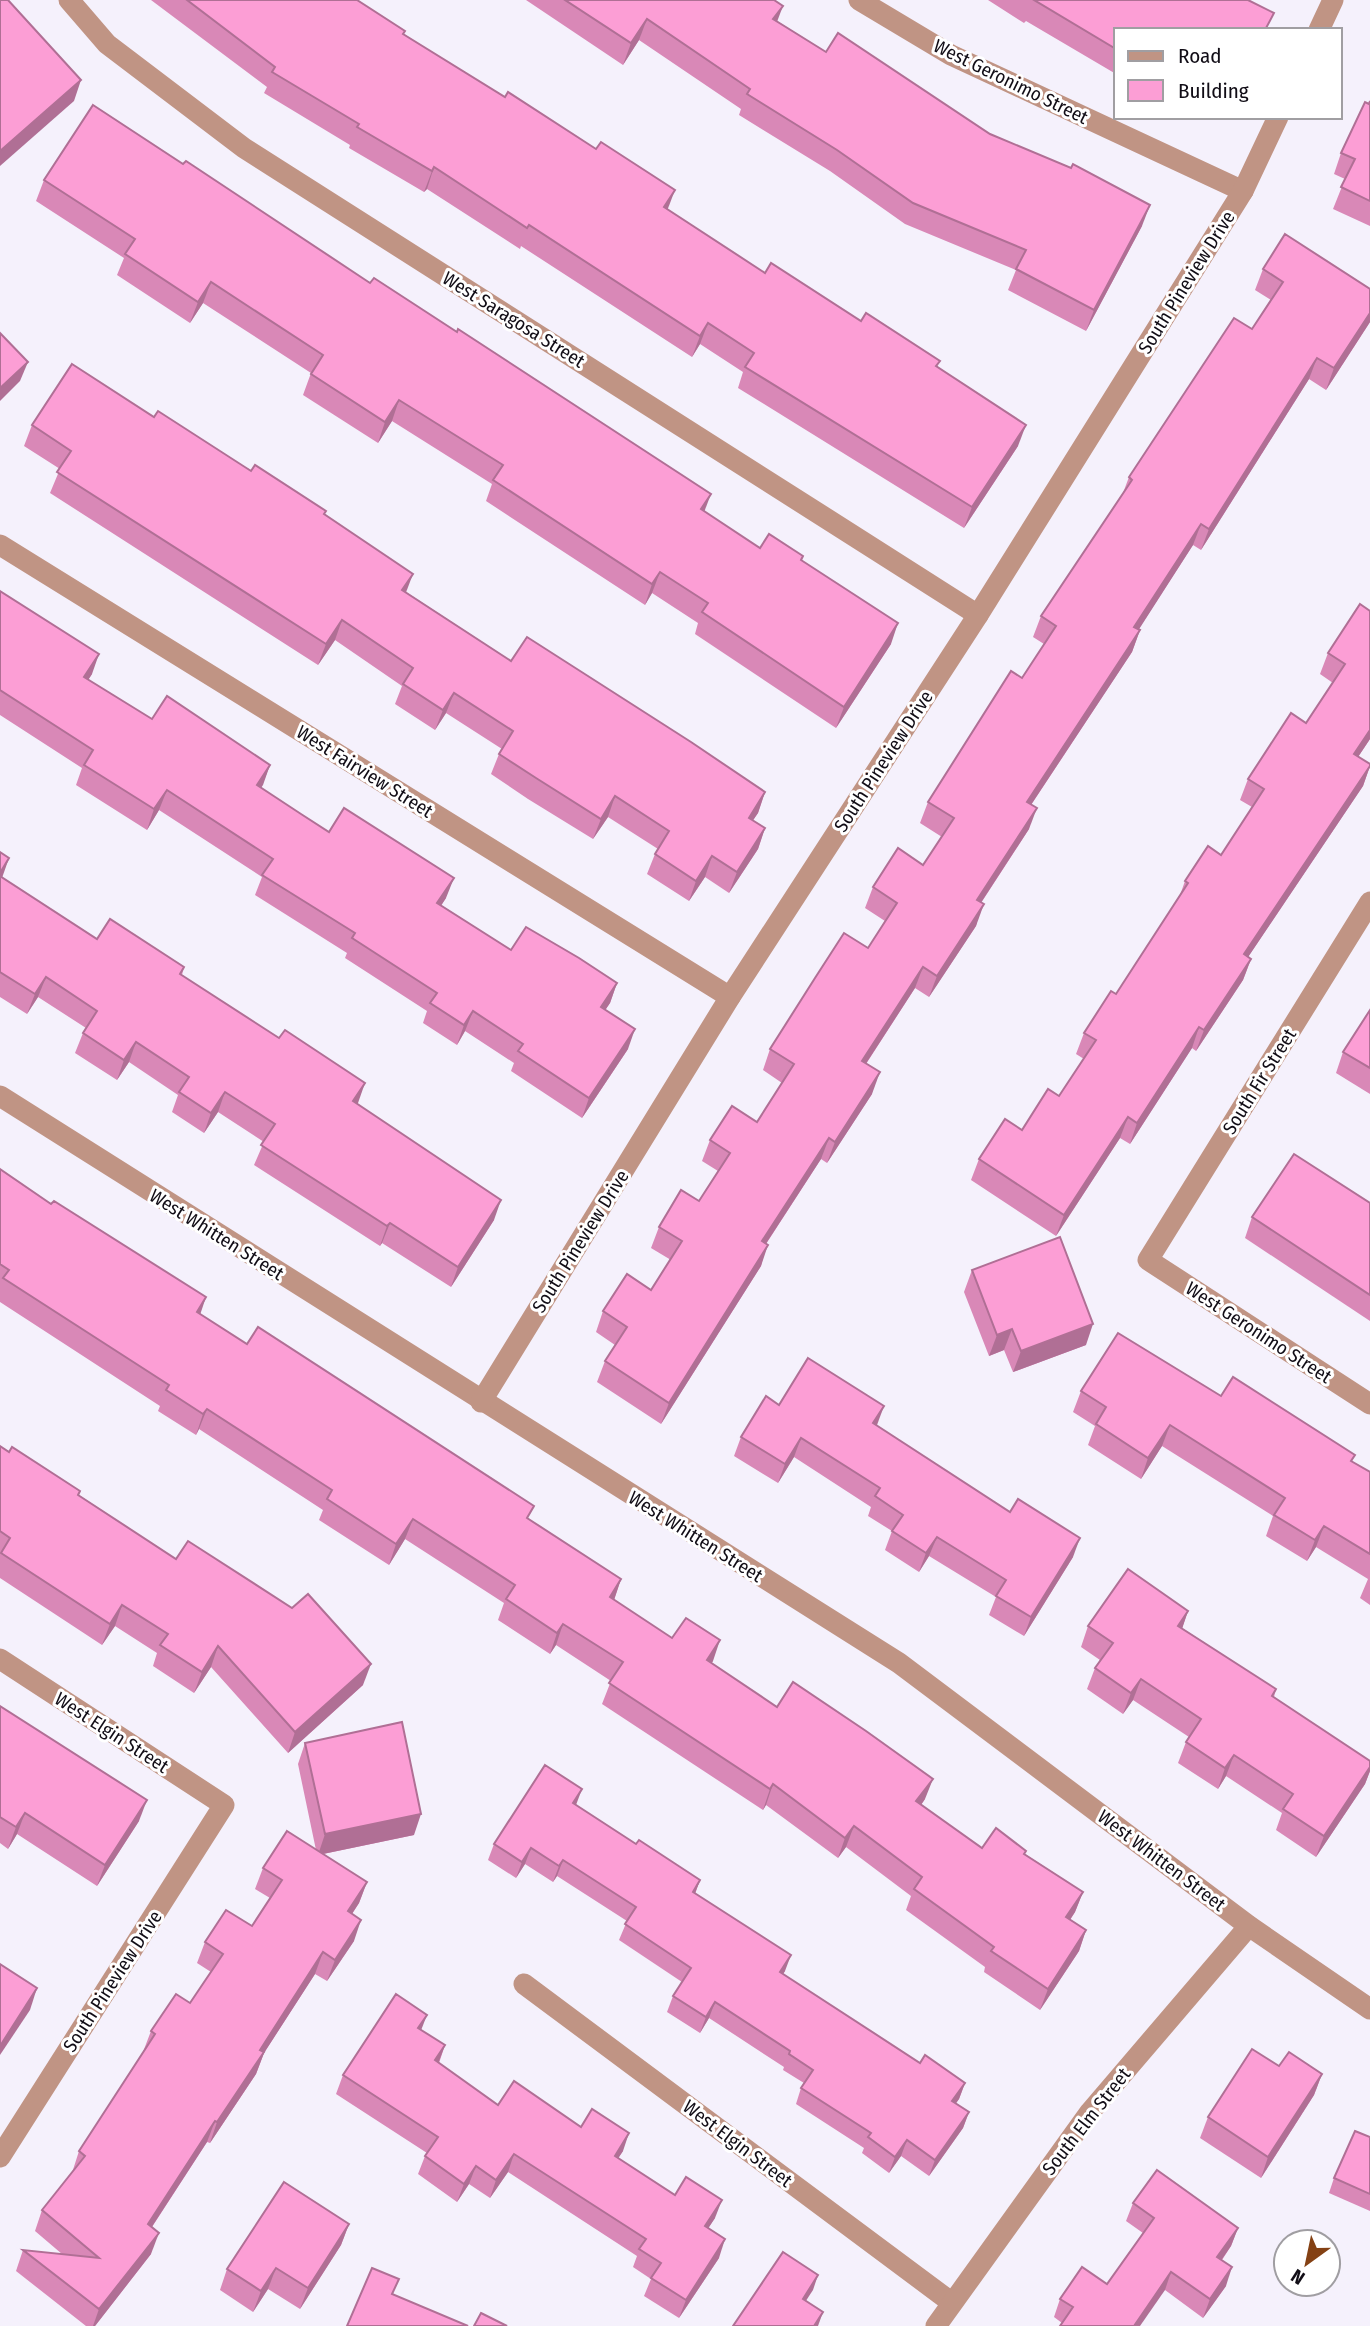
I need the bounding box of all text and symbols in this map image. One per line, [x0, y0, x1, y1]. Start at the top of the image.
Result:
legend [1114, 28, 1342, 119]
street label: West Geronimo Street [930, 34, 1093, 129]
text: Road [1178, 43, 1222, 69]
text: Building [1178, 78, 1249, 104]
street label: South Pineview Drive [1133, 207, 1240, 358]
street label: West Saragosa Street [438, 266, 590, 373]
street label: South Pineview Drive [829, 686, 938, 836]
street label: West Fairview Street [292, 720, 438, 823]
street label: South Fir Street [1218, 1023, 1301, 1138]
street label: South Pineview Drive [527, 1166, 634, 1317]
street label: West Whitten Street [145, 1184, 289, 1285]
street label: West Geronimo Street [1182, 1277, 1337, 1389]
street label: West Whitten Street [624, 1486, 768, 1587]
street label: West Elgin Street [51, 1687, 174, 1778]
street label: West Whitten Street [1093, 1805, 1231, 1916]
street label: South Pineview Drive [58, 1906, 167, 2056]
street label: South Elm Street [1037, 2063, 1136, 2179]
street label: West Elgin Street [678, 2095, 798, 2192]
north arrow [1272, 2228, 1342, 2298]
text: N [1287, 2264, 1309, 2290]

